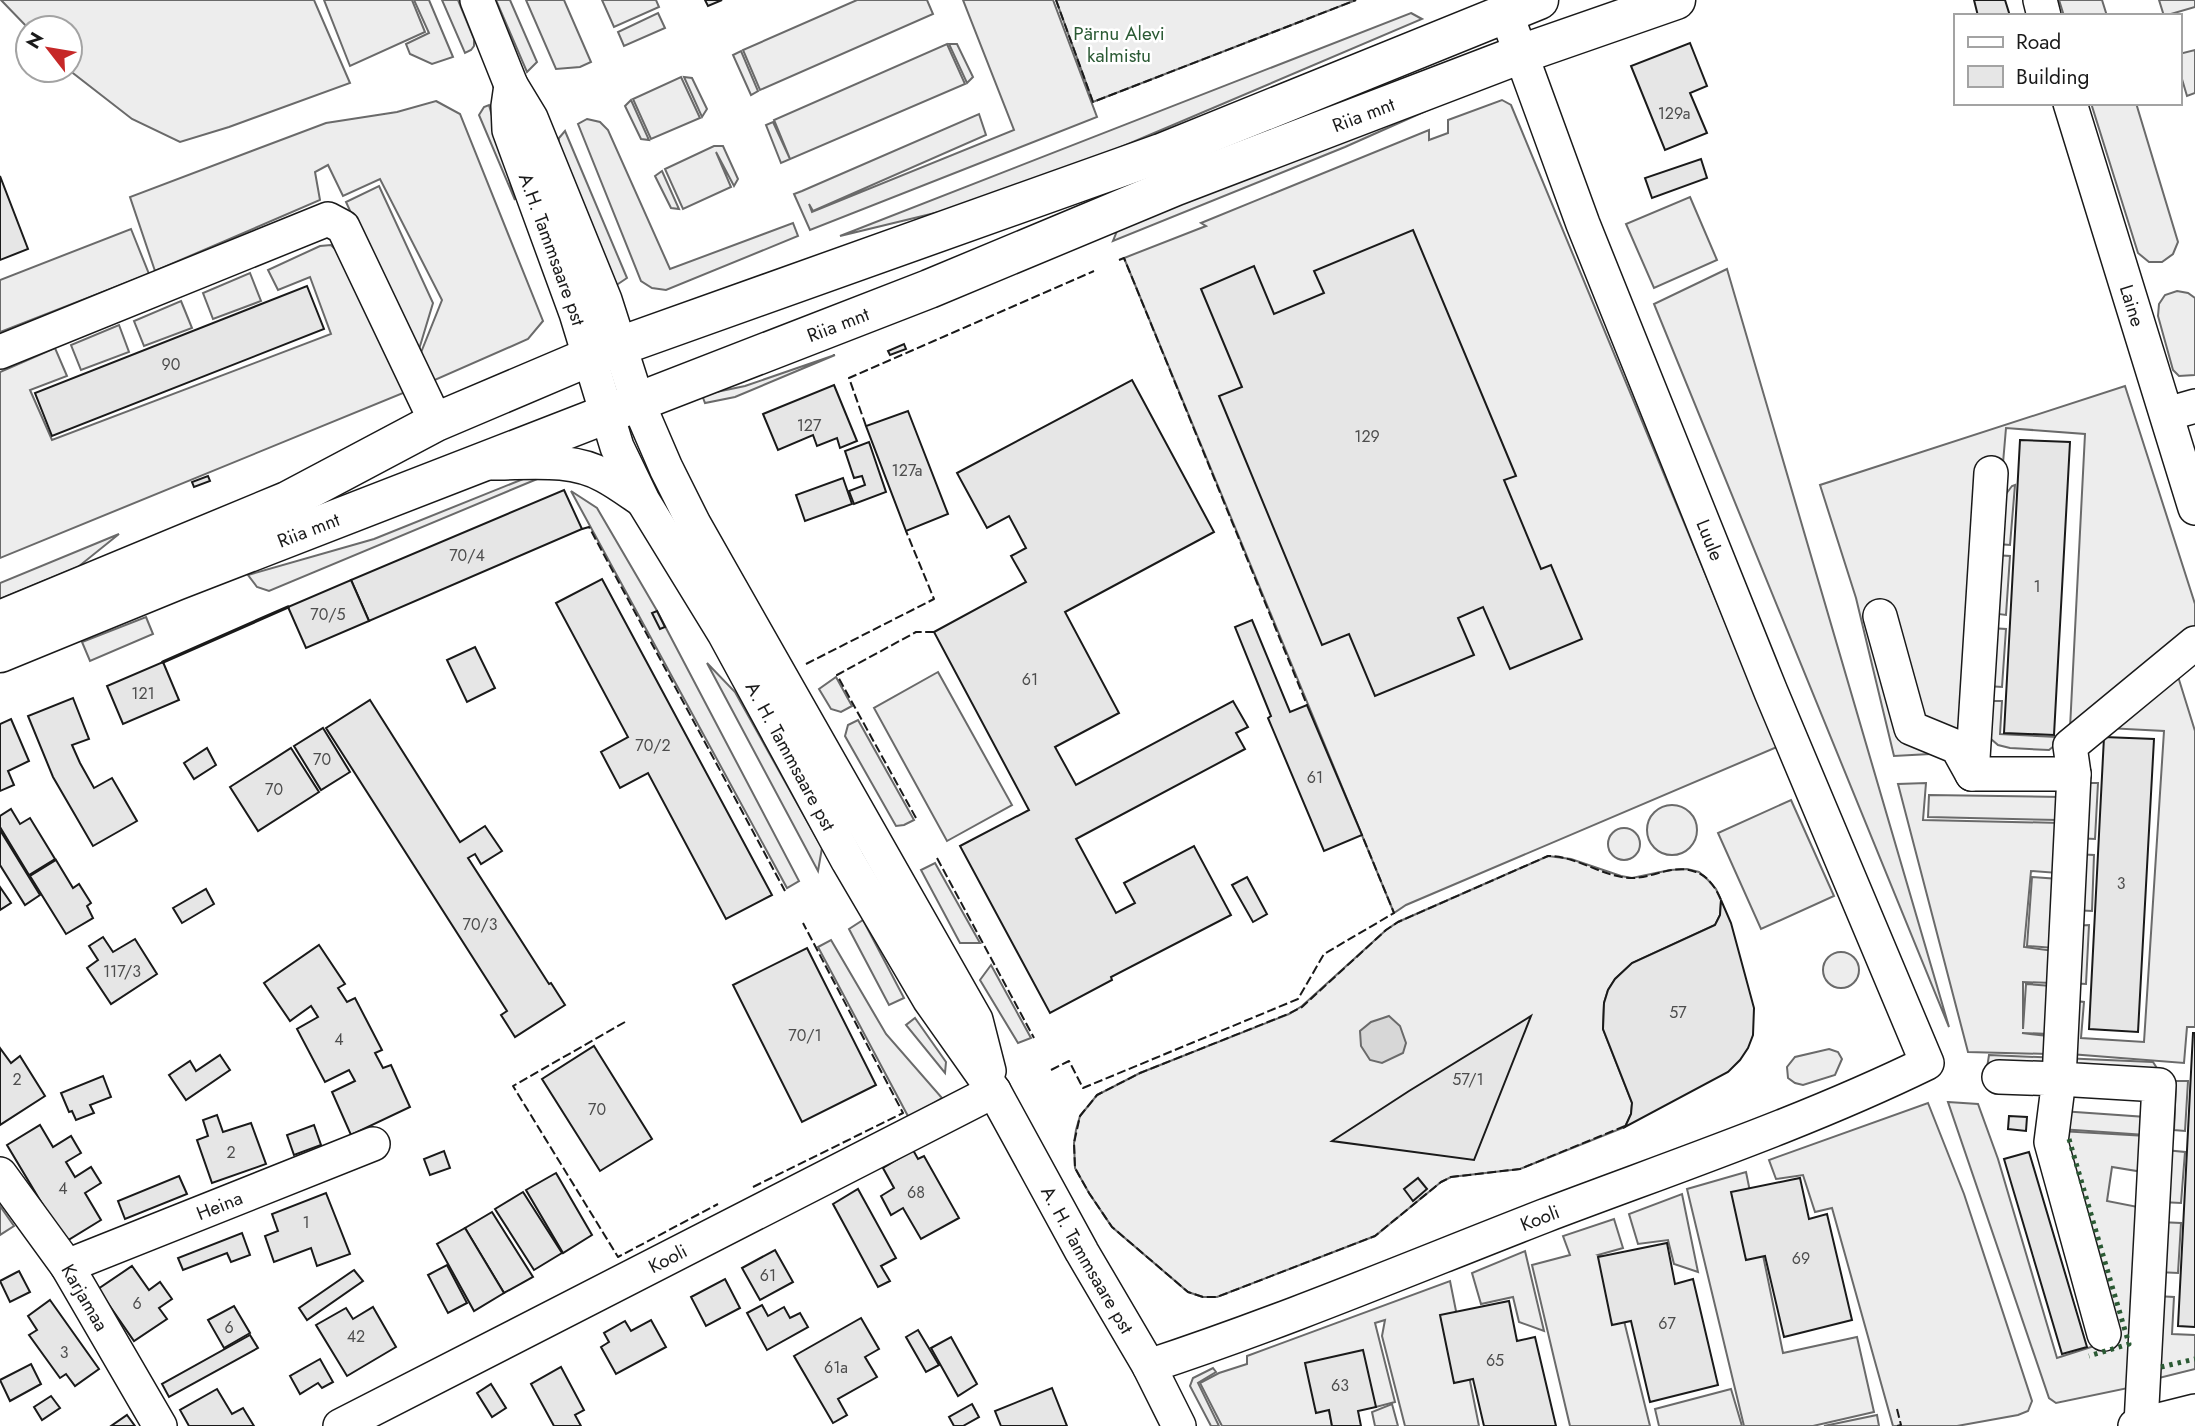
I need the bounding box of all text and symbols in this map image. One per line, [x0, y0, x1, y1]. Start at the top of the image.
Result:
north arrow [14, 14, 84, 84]
legend [1954, 14, 2181, 105]
park label: Pärnu Alevi kalmistu [1073, 20, 1165, 69]
text: N [19, 27, 50, 54]
text: Road [2016, 27, 2061, 57]
text: Building [2016, 62, 2089, 92]
street label: Riia mnt [1328, 90, 1399, 138]
house number: 129a [1658, 102, 1690, 125]
street label: A.H. Tammsaare pst [512, 169, 593, 329]
street label: Laine [2113, 281, 2152, 330]
street label: Riia mnt [803, 300, 873, 349]
house number: 90 [162, 353, 180, 376]
house number: 127 [797, 414, 822, 437]
house number: 129 [1354, 425, 1380, 448]
house number: 127a [892, 459, 922, 482]
street label: Riia mnt [273, 505, 344, 554]
street label: Luule [1690, 515, 1731, 565]
house number: 70/4 [449, 544, 485, 567]
house number: 1 [2033, 575, 2041, 598]
house number: 70/5 [310, 603, 346, 626]
house number: 61 [1022, 668, 1038, 691]
street label: A. H. Tammsaare pst [739, 677, 843, 836]
house number: 121 [131, 682, 155, 705]
house number: 70/2 [635, 734, 671, 757]
house number: 70 [313, 748, 331, 771]
house number: 61 [1307, 766, 1323, 789]
house number: 70 [265, 778, 283, 801]
house number: 3 [2117, 872, 2126, 895]
house number: 70/3 [463, 913, 498, 936]
house number: 117/3 [103, 960, 141, 983]
house number: 57 [1669, 1001, 1687, 1024]
house number: 70/1 [788, 1024, 822, 1047]
house number: 4 [334, 1028, 344, 1051]
house number: 2 [12, 1068, 22, 1091]
house number: 57/1 [1452, 1068, 1484, 1091]
house number: 70 [588, 1098, 606, 1121]
house number: 2 [226, 1141, 236, 1164]
house number: 4 [58, 1177, 68, 1200]
house number: 68 [907, 1181, 925, 1204]
street label: A. H. Tammsaare pst [1035, 1181, 1141, 1339]
street label: Heina [192, 1184, 246, 1227]
street label: Kooli [1516, 1198, 1563, 1238]
house number: 1 [302, 1211, 310, 1234]
street label: Kooli [643, 1237, 692, 1279]
house number: 69 [1792, 1247, 1810, 1270]
street label: Karjamaa [55, 1259, 115, 1336]
house number: 61 [760, 1264, 776, 1287]
house number: 6 [132, 1292, 142, 1315]
house number: 67 [1658, 1312, 1676, 1335]
house number: 6 [224, 1316, 234, 1339]
house number: 42 [347, 1325, 365, 1348]
house number: 3 [60, 1341, 69, 1364]
house number: 65 [1486, 1349, 1504, 1372]
house number: 61a [824, 1356, 848, 1379]
house number: 63 [1331, 1374, 1349, 1397]

